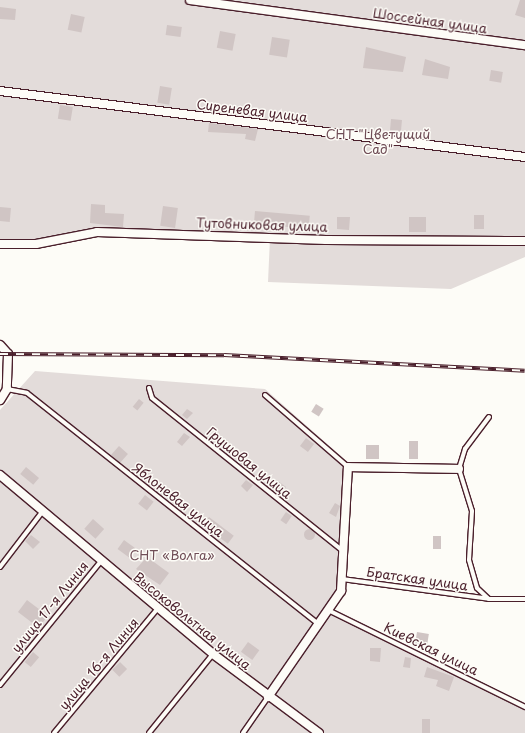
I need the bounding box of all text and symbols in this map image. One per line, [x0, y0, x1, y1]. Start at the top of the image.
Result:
street label: Шоссейная улица [372, 5, 488, 37]
street label: Сиреневая улица [195, 96, 309, 126]
park label: СНТ "Цветущий Сад" [326, 127, 430, 158]
street label: Тутовниковая улица [196, 215, 328, 235]
street label: Грушовая улица [203, 424, 295, 502]
street label: Яблоневая улица [129, 460, 227, 540]
park label: СНТ «Волга» [129, 547, 215, 563]
street label: улица 17-я Линия [8, 558, 92, 656]
street label: Братская улица [365, 564, 469, 594]
street label: Высоковольтная улица [130, 569, 254, 673]
street label: улица 16-я Линия [56, 615, 142, 713]
street label: Киевская улица [381, 619, 481, 679]

